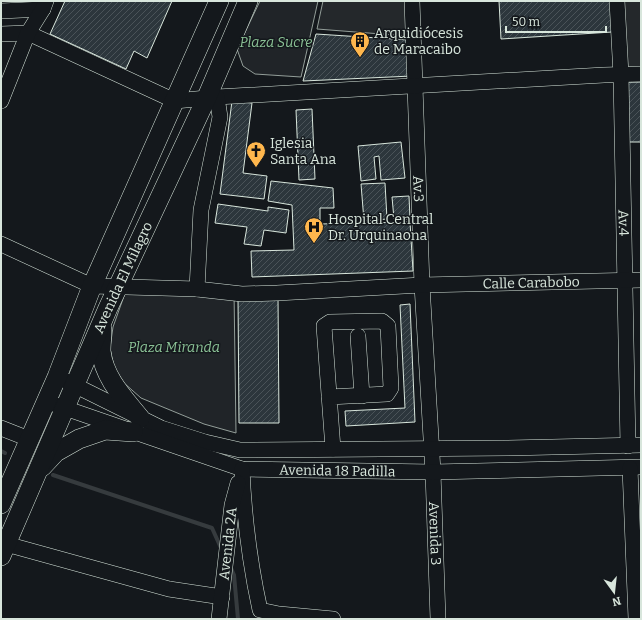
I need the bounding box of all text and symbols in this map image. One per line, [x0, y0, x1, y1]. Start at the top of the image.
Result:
scale bar [506, 8, 606, 34]
text: 50 m [512, 15, 541, 29]
place label: Arquidiócesis de Maracaibo [374, 25, 463, 58]
building icon: Arquidiócesis de Maracaibo [349, 30, 371, 58]
park label: Plaza Sucre [240, 34, 312, 51]
place label: Iglesia Santa Ana [270, 135, 336, 168]
church icon: Iglesia Santa Ana [245, 140, 267, 168]
street label: Av.3 [410, 175, 428, 202]
street label: Av.4 [615, 210, 633, 236]
place label: Hospital Central Dr. Urquinaona [328, 211, 433, 244]
hospital icon: Hospital Central Dr. Urquinaona [303, 216, 325, 244]
street label: Avenida El Milagro [90, 219, 156, 336]
street label: Calle Carabobo [482, 273, 580, 292]
park label: Plaza Miranda [128, 339, 220, 356]
street label: Avenida 18 Padilla [279, 461, 396, 480]
street label: Avenida 3 [426, 501, 445, 566]
street label: Avenida 2A [215, 506, 240, 581]
north arrow [594, 572, 634, 612]
text: N [610, 594, 622, 609]

